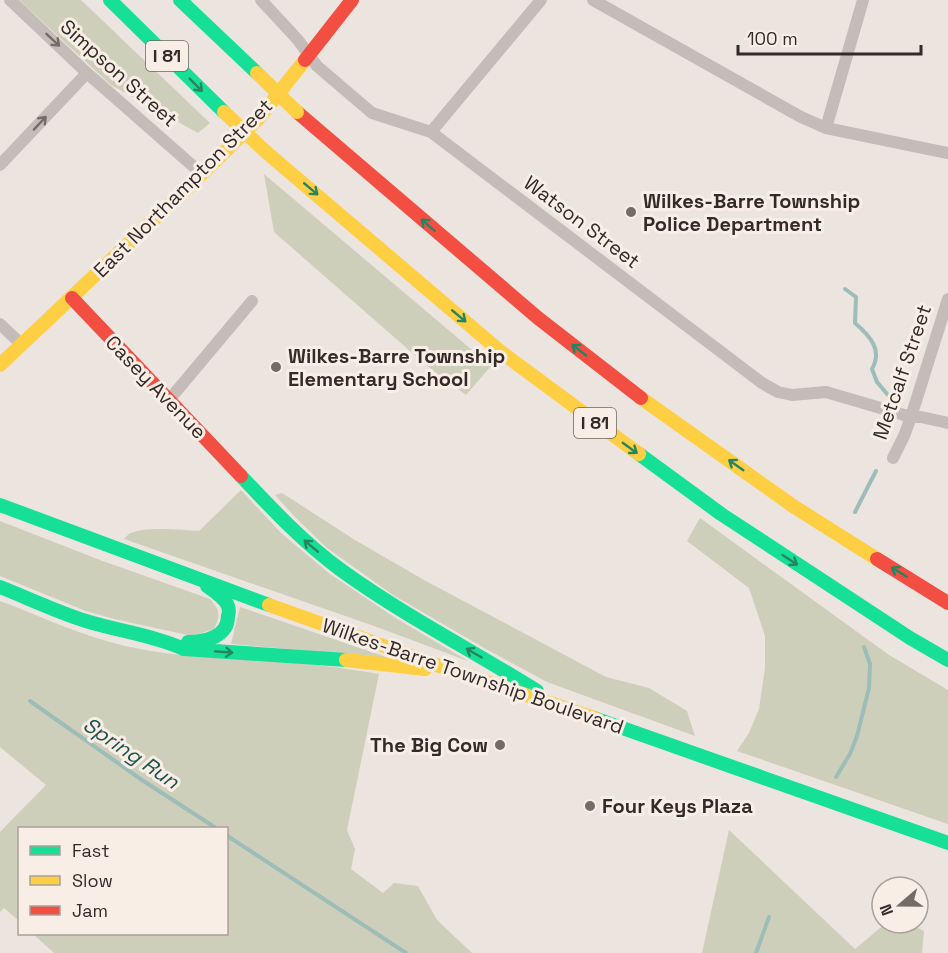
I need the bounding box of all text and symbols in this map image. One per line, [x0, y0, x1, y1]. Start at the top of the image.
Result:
street label: Simpson Street [55, 14, 183, 132]
scale bar [738, 18, 921, 56]
text: 100 m [747, 27, 798, 50]
one-way arrow [45, 33, 60, 47]
road number: I 81 [146, 41, 188, 71]
one-way arrow [189, 78, 204, 93]
street label: East Northampton Street [88, 93, 278, 283]
one-way arrow [33, 115, 47, 130]
street label: Watson Street [519, 170, 645, 274]
one-way arrow [303, 183, 319, 196]
place label: Wilkes-Barre Township Police Department [643, 188, 860, 237]
marker: Wilkes-Barre Township Police Department [624, 205, 638, 219]
one-way arrow [420, 219, 436, 232]
street label: Metcalf Street [867, 301, 937, 443]
one-way arrow [451, 309, 466, 323]
street label: Casey Avenue [100, 330, 212, 444]
place label: Wilkes-Barre Township Elementary School [288, 343, 505, 392]
one-way arrow [571, 343, 587, 356]
marker: Wilkes-Barre Township Elementary School [269, 360, 283, 374]
road number: I 81 [574, 408, 616, 438]
one-way arrow [622, 442, 638, 454]
one-way arrow [728, 459, 744, 471]
one-way arrow [303, 539, 319, 552]
one-way arrow [781, 554, 798, 566]
one-way arrow [891, 566, 907, 578]
street label: Wilkes-Barre Township Boulevard [319, 612, 627, 740]
one-way arrow [214, 647, 234, 658]
one-way arrow [465, 647, 483, 658]
water label: Spring Run [78, 711, 185, 795]
place label: The Big Cow [370, 732, 488, 758]
marker: The Big Cow [493, 738, 507, 752]
place label: Four Keys Plaza [602, 793, 753, 819]
marker: Four Keys Plaza [583, 799, 597, 813]
legend [18, 827, 228, 935]
text: Fast [72, 839, 109, 862]
text: Slow [72, 869, 113, 892]
north arrow [870, 875, 930, 935]
text: Jam [72, 899, 108, 922]
text: N [875, 901, 898, 919]

